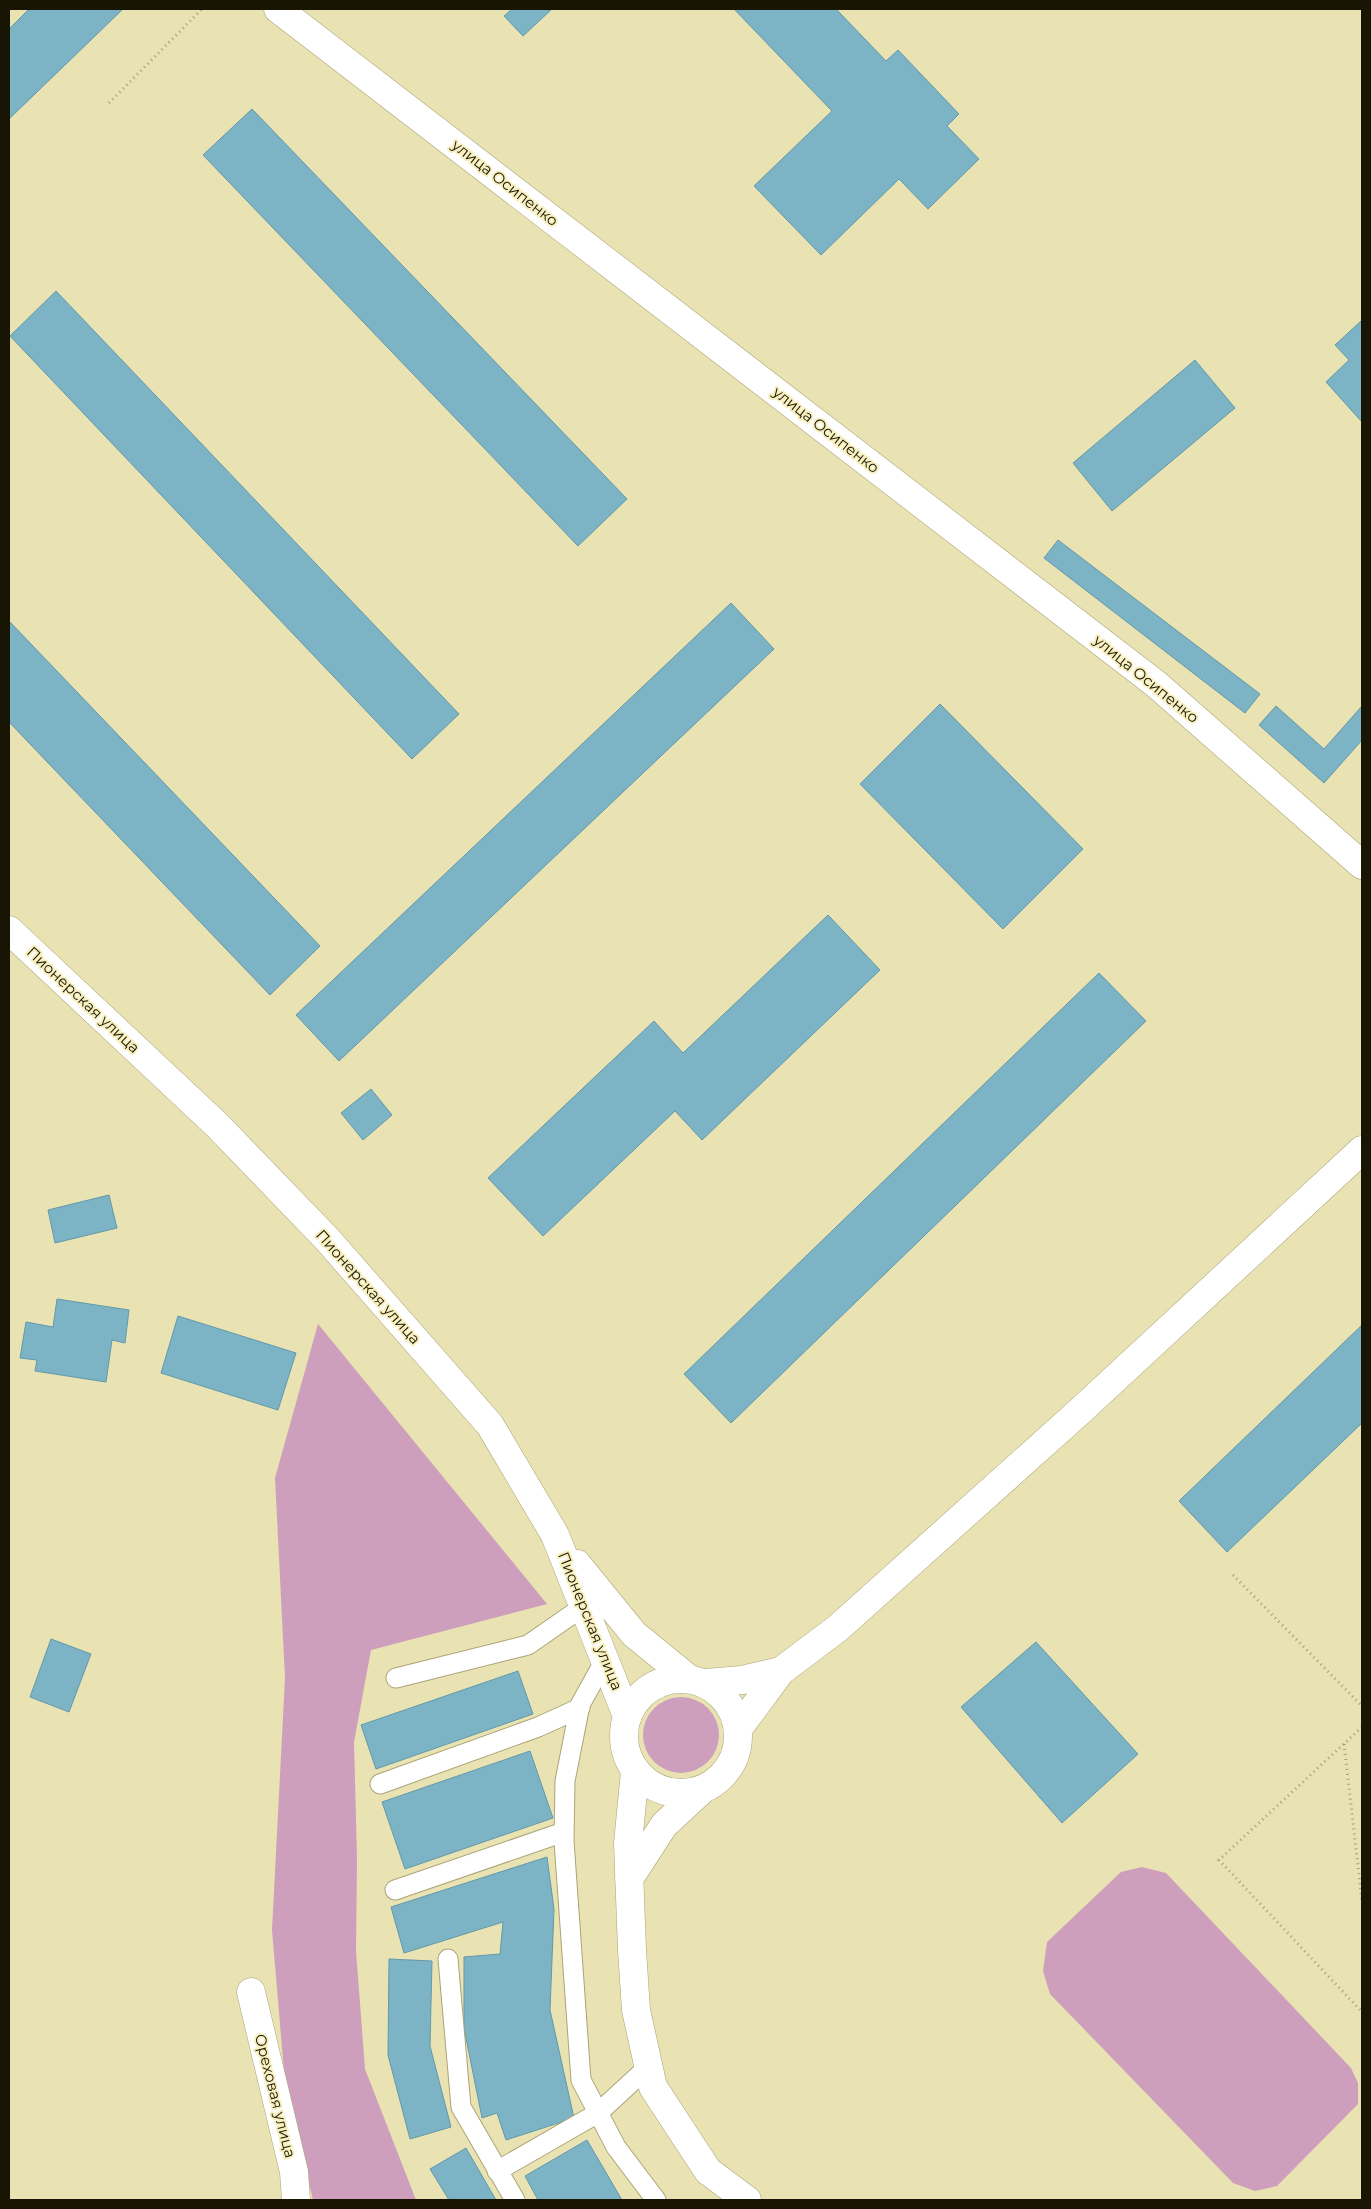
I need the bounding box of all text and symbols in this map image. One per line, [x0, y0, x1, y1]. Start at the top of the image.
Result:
street label: улица Осипенко [448, 135, 562, 230]
street label: улица Осипенко [769, 382, 883, 477]
street label: улица Осипенко [1089, 630, 1203, 727]
street label: Пионерская улица [23, 942, 144, 1057]
street label: Пионерская улица [312, 1225, 425, 1348]
street label: Пионерская улица [554, 1549, 627, 1693]
street label: Ореховая улица [251, 2032, 300, 2160]

